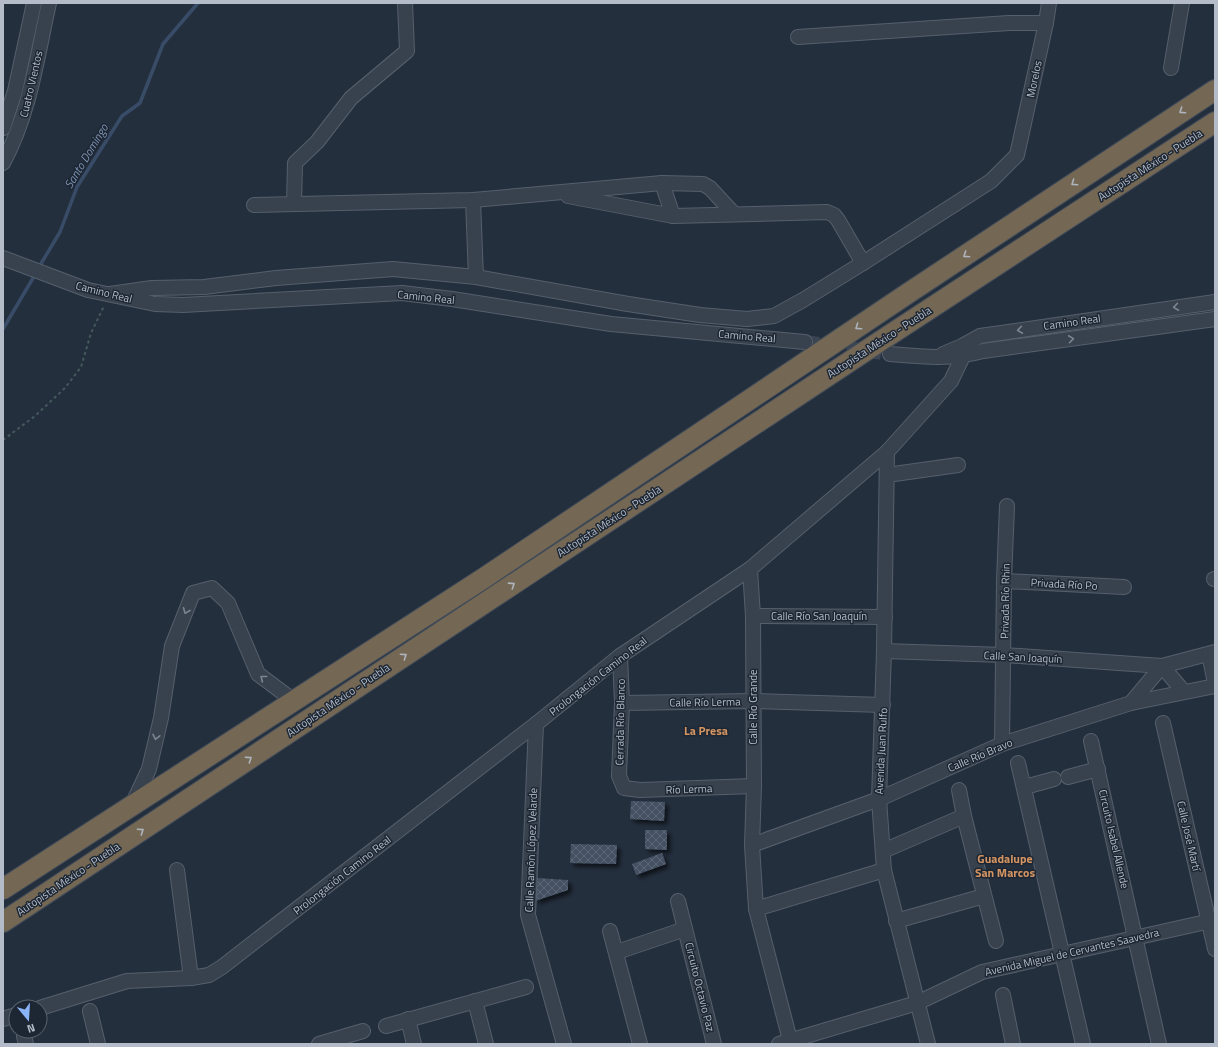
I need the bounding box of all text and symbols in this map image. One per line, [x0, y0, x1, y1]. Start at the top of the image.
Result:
street label: Cuatro Vientos [16, 49, 46, 119]
street label: Morelos [1022, 59, 1046, 99]
one-way arrow [1180, 106, 1187, 113]
water label: Santo Domingo [59, 119, 113, 192]
street label: Autopista México - Puebla [1095, 125, 1206, 205]
one-way arrow [1071, 178, 1078, 186]
one-way arrow [963, 250, 970, 258]
street label: Camino Real [74, 277, 134, 307]
street label: Camino Real [397, 286, 455, 308]
street label: Autopista México - Puebla [824, 302, 935, 382]
one-way arrow [1173, 302, 1179, 311]
street label: Camino Real [1042, 310, 1102, 334]
one-way arrow [855, 322, 862, 329]
one-way arrow [1017, 325, 1023, 334]
street label: Camino Real [718, 326, 776, 346]
one-way arrow [1068, 335, 1074, 344]
street label: Autopista México - Puebla [554, 481, 665, 561]
street label: Privada Río Rhin [996, 563, 1014, 639]
street label: Privada Río Po [1030, 574, 1098, 594]
one-way arrow [508, 582, 515, 589]
one-way arrow [182, 607, 190, 614]
street label: Calle Río San Joaquín [771, 608, 867, 624]
street label: Prolongación Camino Real [546, 633, 650, 719]
street label: Calle San Joaquín [983, 647, 1063, 667]
one-way arrow [400, 653, 407, 661]
street label: Autopista México - Puebla [283, 659, 393, 741]
street label: Calle Río Grande [745, 669, 761, 745]
one-way arrow [260, 675, 267, 682]
street label: Cerrada Río Blanco [611, 678, 629, 766]
street label: Calle Río Lerma [669, 693, 741, 711]
street label: Avenida Juan Rulfo [871, 707, 891, 795]
district label: La Presa [684, 721, 728, 740]
one-way arrow [153, 734, 161, 740]
street label: Calle Río Bravo [945, 734, 1015, 776]
one-way arrow [245, 756, 252, 764]
street label: Río Lerma [665, 780, 713, 798]
street label: Calle Ramón López Velarde [521, 787, 541, 913]
street label: Circuito Isabel Allende [1095, 788, 1133, 891]
street label: Calle José Martí [1173, 799, 1205, 874]
one-way arrow [136, 829, 143, 836]
street label: Prolongación Camino Real [290, 832, 394, 918]
street label: Autopista México - Puebla [13, 838, 123, 920]
district label: Guadalupe San Marcos [975, 849, 1035, 882]
street label: Avenida Miguel de Cervantes Saavedra [983, 924, 1161, 980]
street label: Circuito Octavio Paz [681, 941, 719, 1033]
north arrow [8, 999, 48, 1039]
text: N [25, 1020, 37, 1037]

